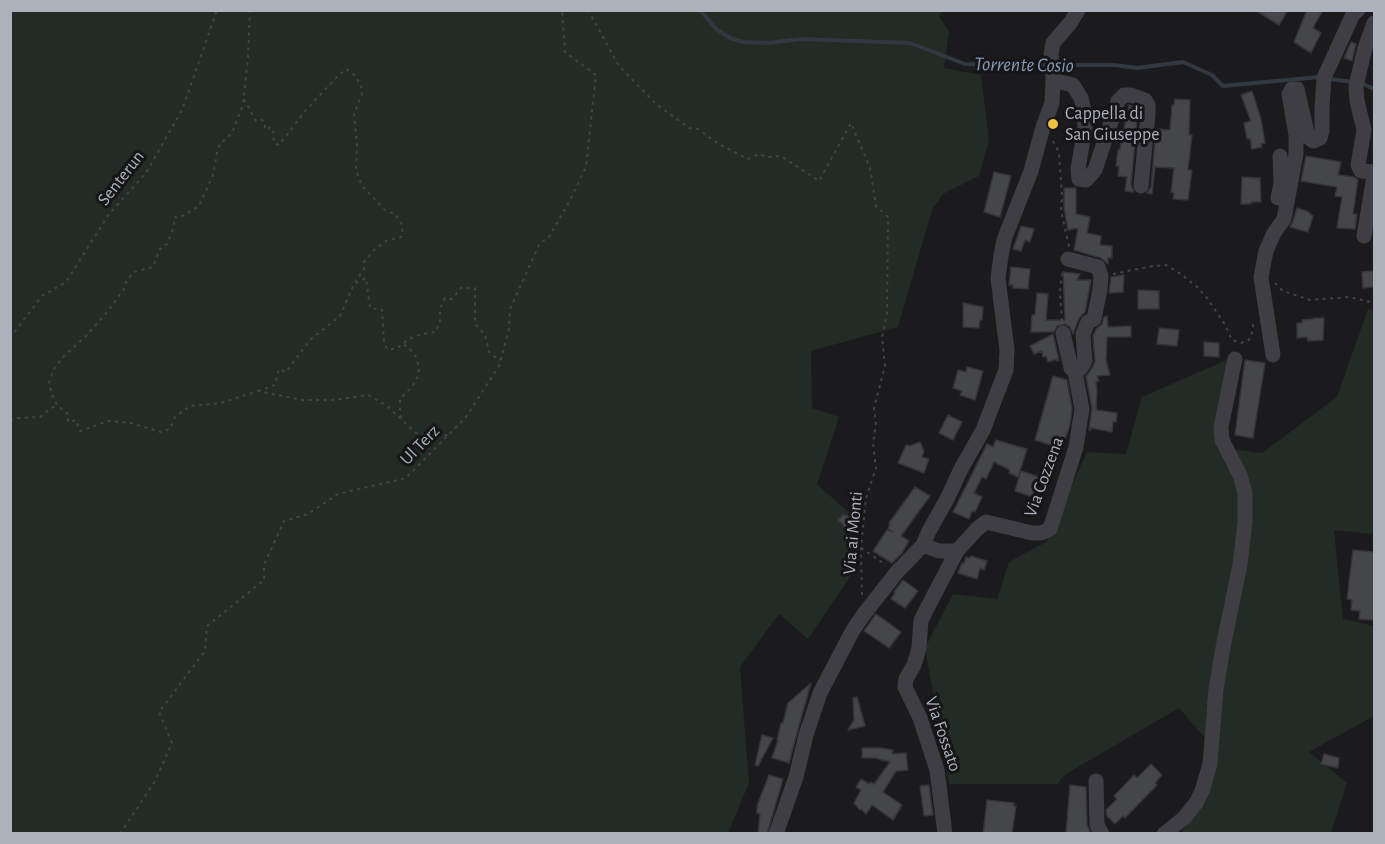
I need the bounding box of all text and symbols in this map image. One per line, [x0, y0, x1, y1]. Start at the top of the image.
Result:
water label: Torrente Cosio [974, 52, 1074, 78]
place label: Cappella di San Giuseppe [1065, 103, 1159, 146]
marker: Cappella di San Giuseppe [1046, 117, 1060, 131]
street label: Senterun [93, 146, 149, 210]
street label: Ul Terz [396, 420, 444, 470]
street label: Via Cozzena [1020, 434, 1068, 520]
street label: Via ai Monti [839, 491, 867, 575]
street label: Via Fossato [920, 694, 966, 774]

